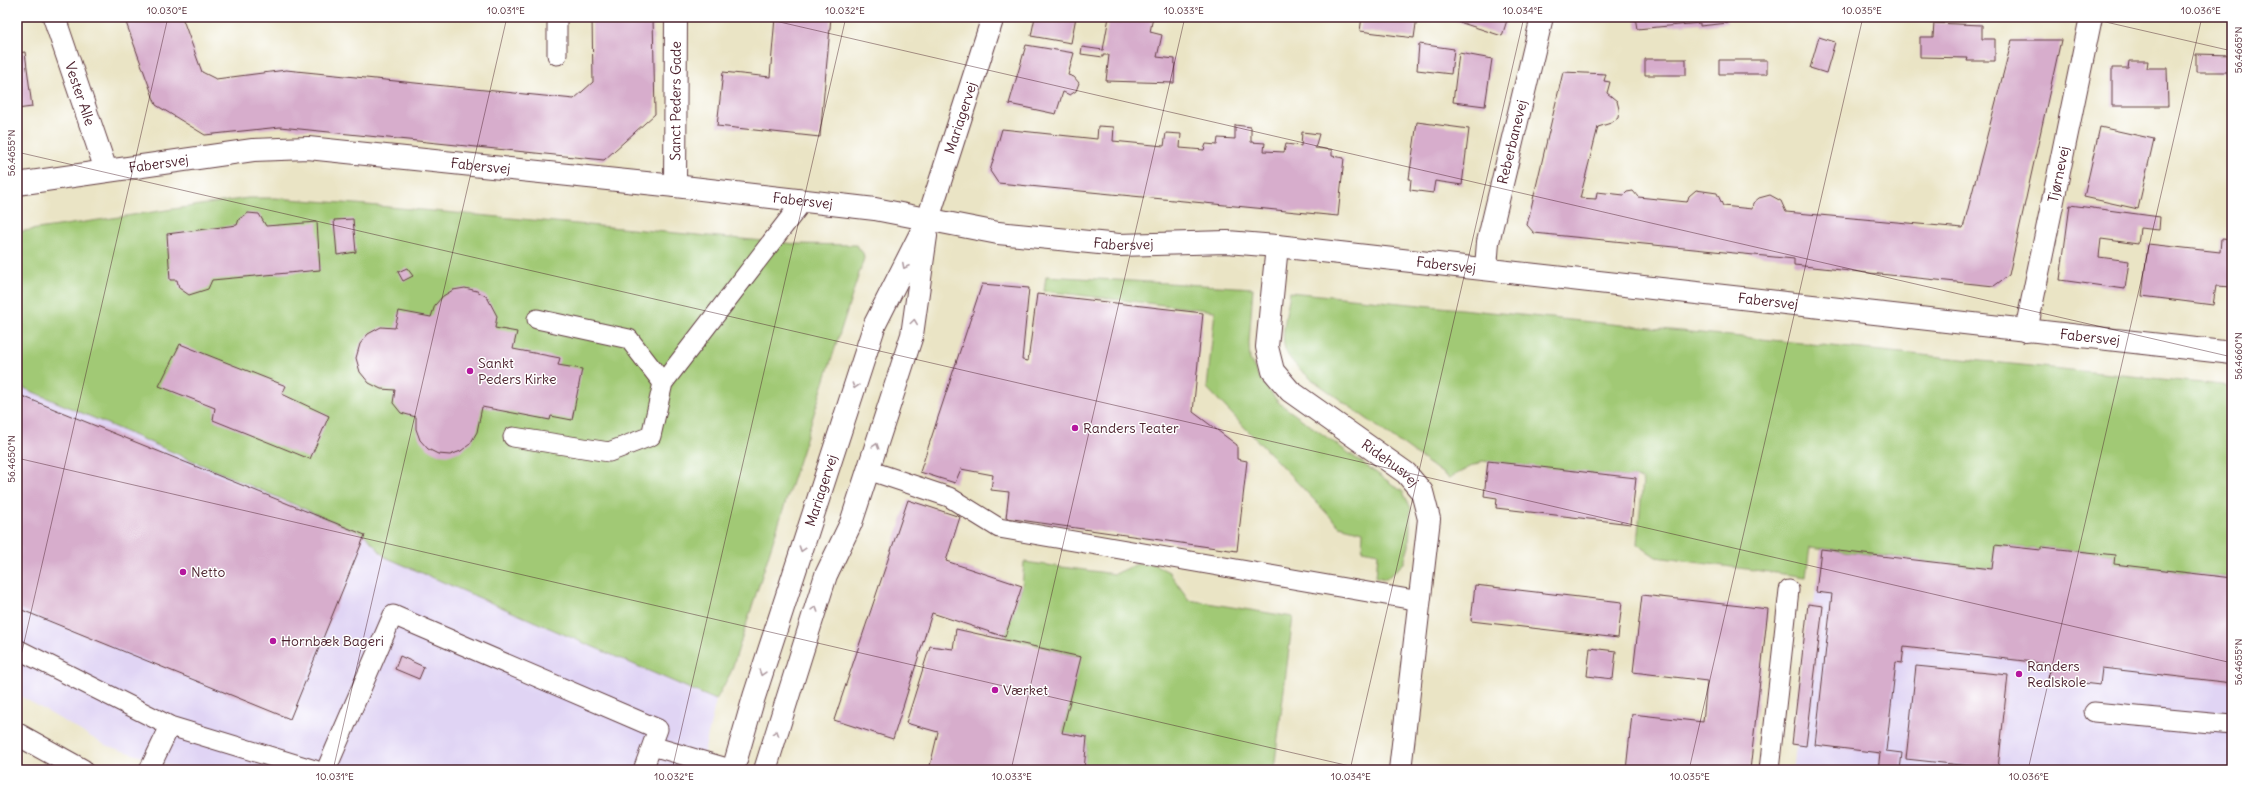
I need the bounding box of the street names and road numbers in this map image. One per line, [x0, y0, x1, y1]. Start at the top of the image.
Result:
street label: Sanct Peders Gade [666, 41, 685, 161]
street label: Vester Alle [61, 59, 99, 128]
street label: Mariagervej [941, 80, 981, 156]
street label: Reberbanevej [1493, 98, 1531, 186]
street label: Tjørnevej [2044, 145, 2073, 204]
street label: Fabersvej [128, 150, 190, 177]
street label: Fabersvej [450, 154, 511, 178]
street label: Fabersvej [772, 188, 834, 213]
street label: Fabersvej [1093, 234, 1154, 254]
street label: Fabersvej [1415, 253, 1477, 277]
street label: Fabersvej [1737, 289, 1799, 313]
street label: Fabersvej [2059, 325, 2121, 349]
street label: Ridehusvej [1358, 435, 1423, 491]
street label: Mariagervej [801, 452, 841, 529]

